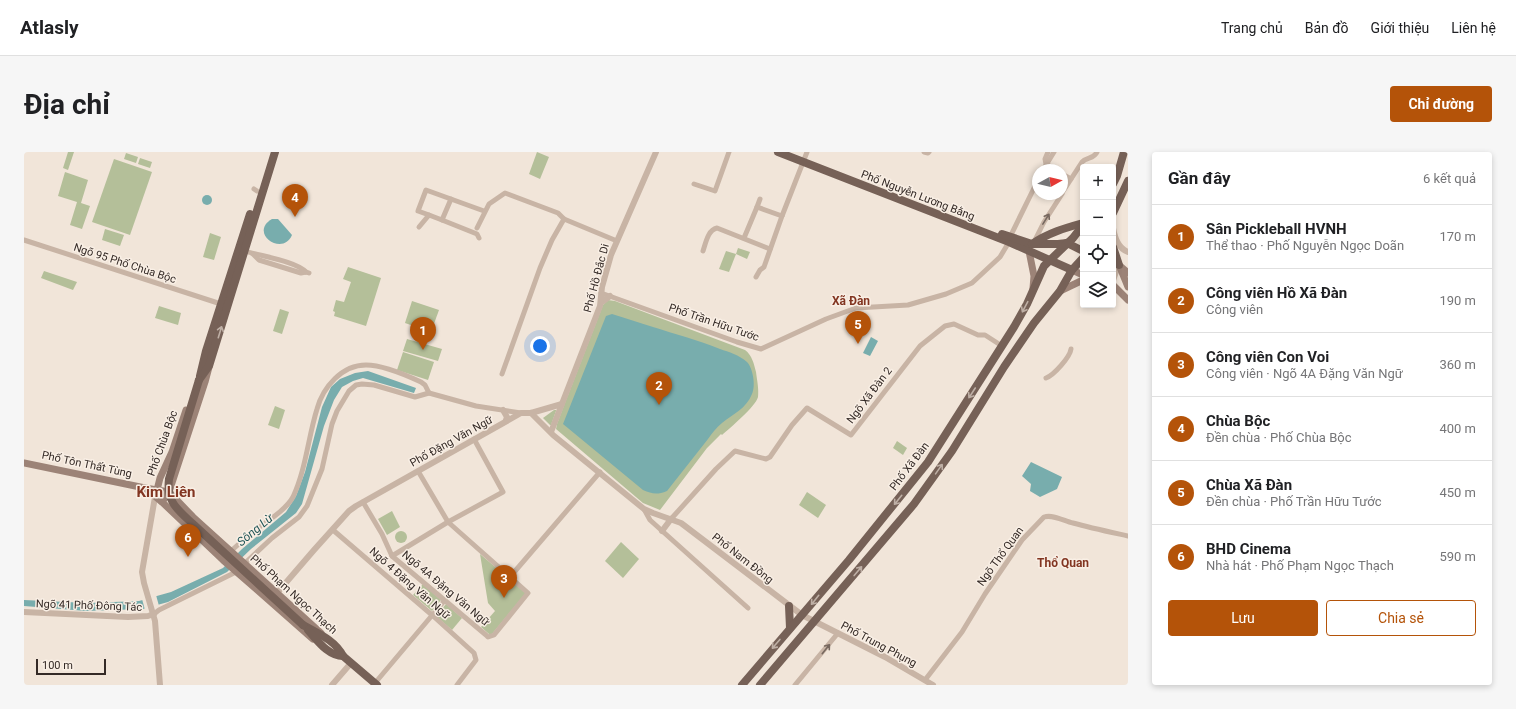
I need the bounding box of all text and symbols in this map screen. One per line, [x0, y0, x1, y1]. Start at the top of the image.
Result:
text: Atlasly [20, 16, 79, 39]
text: Trang chủ [1221, 20, 1283, 36]
text: Bản đồ [1305, 20, 1349, 36]
text: Giới thiệu [1371, 20, 1429, 36]
text: Liên hệ [1451, 20, 1496, 36]
button: Chỉ đường [1390, 86, 1492, 122]
text: Địa chỉ [24, 88, 110, 121]
north arrow [1032, 164, 1068, 200]
map controls [1080, 164, 1116, 308]
button: + [1080, 164, 1116, 200]
street label: Phố Nguyễn Lương Bằng [859, 168, 977, 223]
text: Gần đây [1168, 168, 1231, 188]
text: 6 kết quả [1423, 171, 1476, 186]
pin: 4 [282, 184, 308, 217]
button: − [1080, 200, 1116, 236]
one-way arrow [1042, 214, 1050, 225]
text: Sân Pickleball HVNH [1206, 220, 1347, 238]
text: 1 [1177, 229, 1185, 244]
text: 170 m [1439, 229, 1476, 244]
button: locate [1080, 236, 1116, 272]
text: Thể thao · Phố Nguyễn Ngọc Doãn [1206, 238, 1404, 253]
street label: Ngõ 95 Phố Chùa Bộc [72, 241, 178, 286]
street label: Phố Hồ Đắc Di [581, 242, 612, 314]
button: layers [1080, 272, 1116, 308]
text: Công viên Hồ Xã Đàn [1206, 284, 1347, 302]
text: 2 [1177, 293, 1185, 308]
text: 190 m [1439, 293, 1476, 308]
district label: Xã Đàn [832, 294, 870, 308]
street label: Phố Trần Hữu Tước [667, 301, 761, 344]
one-way arrow [1021, 301, 1029, 313]
text: Công viên [1206, 302, 1263, 317]
pin: 5 [845, 311, 871, 344]
pin: 1 [410, 317, 436, 350]
one-way arrow [217, 325, 224, 338]
your location [530, 336, 550, 356]
text: Công viên Con Voi [1206, 348, 1329, 366]
text: 3 [1177, 357, 1185, 372]
text: 360 m [1439, 357, 1476, 372]
street label: Ngõ Xã Đàn 2 [844, 365, 895, 426]
text: Công viên · Ngõ 4A Đặng Văn Ngữ [1206, 366, 1403, 381]
pin: 2 [646, 372, 672, 405]
one-way arrow [968, 387, 976, 398]
street label: Phố Chùa Bộc [145, 408, 180, 478]
text: Chùa Bộc [1206, 412, 1270, 430]
street label: Phố Đặng Văn Ngữ [408, 413, 495, 470]
text: 4 [1177, 421, 1185, 436]
text: 400 m [1439, 421, 1476, 436]
text: Đền chùa · Phố Chùa Bộc [1206, 430, 1351, 445]
street label: Phố Xã Đàn [887, 440, 932, 493]
street label: Phố Tôn Thất Tùng [41, 449, 133, 480]
one-way arrow [935, 464, 943, 475]
text: Chùa Xã Đàn [1206, 476, 1292, 494]
district label: Kim Liên [137, 483, 195, 501]
text: 5 [1177, 485, 1185, 500]
text: 450 m [1439, 485, 1476, 500]
one-way arrow [893, 494, 902, 505]
text: Đền chùa · Phố Trần Hữu Tước [1206, 494, 1382, 509]
water label: Sông Lừ [234, 510, 276, 549]
pin: 6 [175, 524, 201, 557]
street label: Ngõ Thổ Quan [975, 524, 1026, 588]
street label: Phố Nam Đồng [709, 530, 776, 586]
text: BHD Cinema [1206, 540, 1291, 558]
street label: Ngõ 4 Đặng Văn Ngữ [367, 545, 453, 622]
street label: Ngõ 4A Đặng Văn Ngữ [399, 548, 492, 629]
text: 6 [1177, 549, 1185, 564]
text: 590 m [1439, 549, 1476, 564]
street label: Phố Phạm Ngọc Thạch [248, 552, 340, 637]
district label: Thổ Quan [1037, 556, 1089, 570]
text: Nhà hát · Phố Phạm Ngọc Thạch [1206, 558, 1394, 573]
pin: 3 [491, 565, 517, 598]
one-way arrow [854, 565, 863, 576]
one-way arrow [810, 594, 819, 605]
street label: Ngõ 41 Phố Đông Tác [36, 597, 143, 614]
button: Lưu [1168, 600, 1318, 636]
button: Chia sẻ [1326, 600, 1476, 636]
street label: Phố Trung Phụng [839, 619, 919, 670]
one-way arrow [772, 639, 781, 650]
one-way arrow [822, 643, 831, 654]
scale bar [36, 657, 106, 676]
text: 100 m [42, 659, 73, 672]

